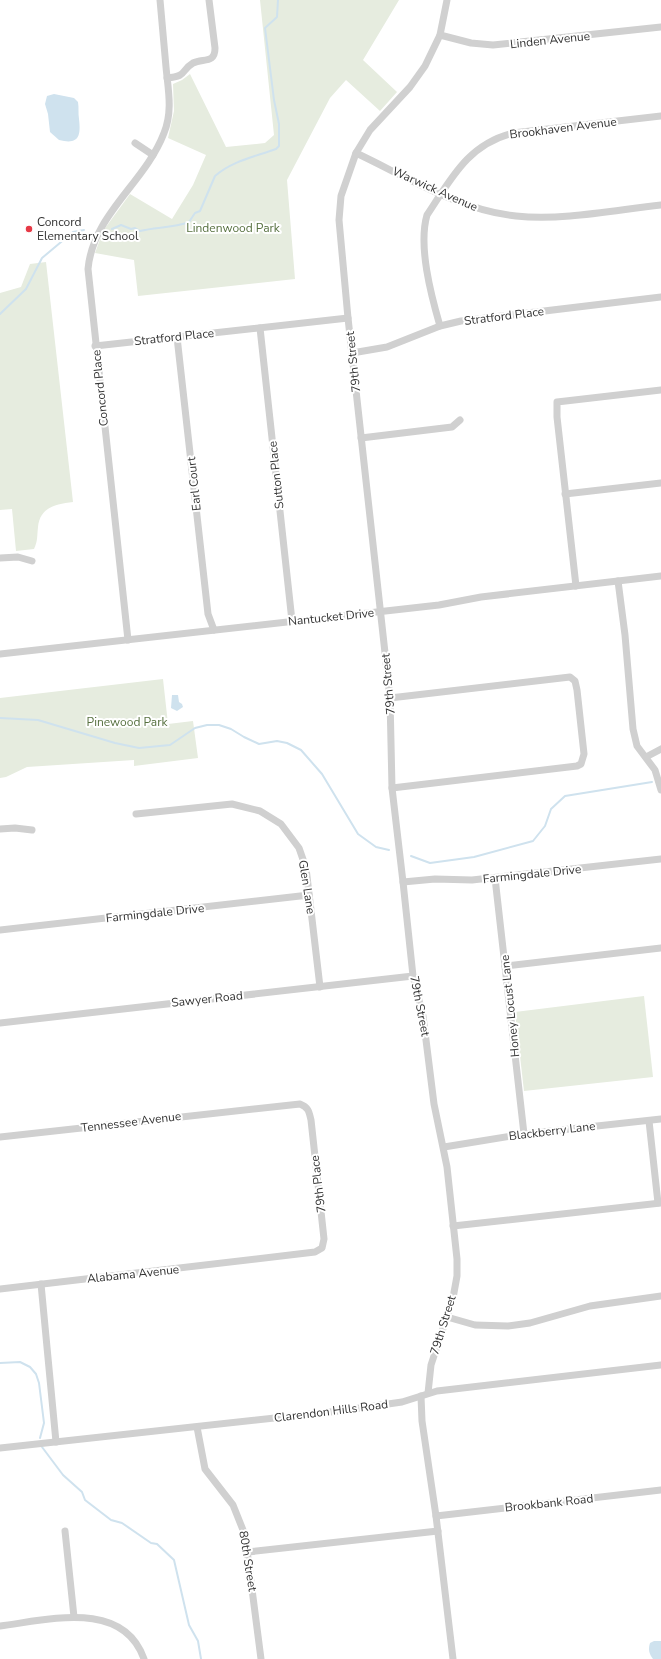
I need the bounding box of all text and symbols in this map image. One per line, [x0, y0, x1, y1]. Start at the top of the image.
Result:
street label: Linden Avenue [509, 28, 591, 52]
street label: Brookhaven Avenue [508, 113, 618, 143]
street label: Warwick Avenue [390, 163, 480, 215]
place label: Concord Elementary School [37, 214, 139, 244]
park label: Lindenwood Park [186, 220, 281, 236]
marker: Concord Elementary School [24, 224, 34, 234]
street label: Stratford Place [463, 303, 545, 329]
street label: Stratford Place [133, 325, 215, 349]
street label: 79th Street [342, 330, 364, 393]
street label: Concord Place [88, 349, 112, 427]
street label: Sutton Place [264, 440, 288, 510]
street label: Earl Court [183, 455, 205, 512]
street label: Nantucket Drive [287, 605, 375, 629]
street label: 79th Street [377, 652, 399, 715]
park label: Pinewood Park [87, 714, 168, 730]
street label: Glen Lane [295, 859, 319, 915]
street label: Farmingdale Drive [482, 861, 582, 887]
street label: Farmingdale Drive [105, 900, 205, 926]
street label: Honey Locust Lane [497, 954, 523, 1058]
street label: 79th Street [406, 974, 434, 1038]
street label: Sawyer Road [170, 987, 244, 1011]
street label: Tennessee Avenue [80, 1108, 182, 1136]
street label: Blackberry Lane [508, 1118, 596, 1144]
street label: 79th Place [307, 1154, 329, 1214]
street label: Alabama Avenue [86, 1261, 180, 1287]
street label: 79th Street [426, 1293, 460, 1357]
street label: Clarendon Hills Road [273, 1396, 389, 1426]
street label: Brookbank Road [504, 1490, 594, 1516]
street label: 80th Street [235, 1530, 261, 1593]

